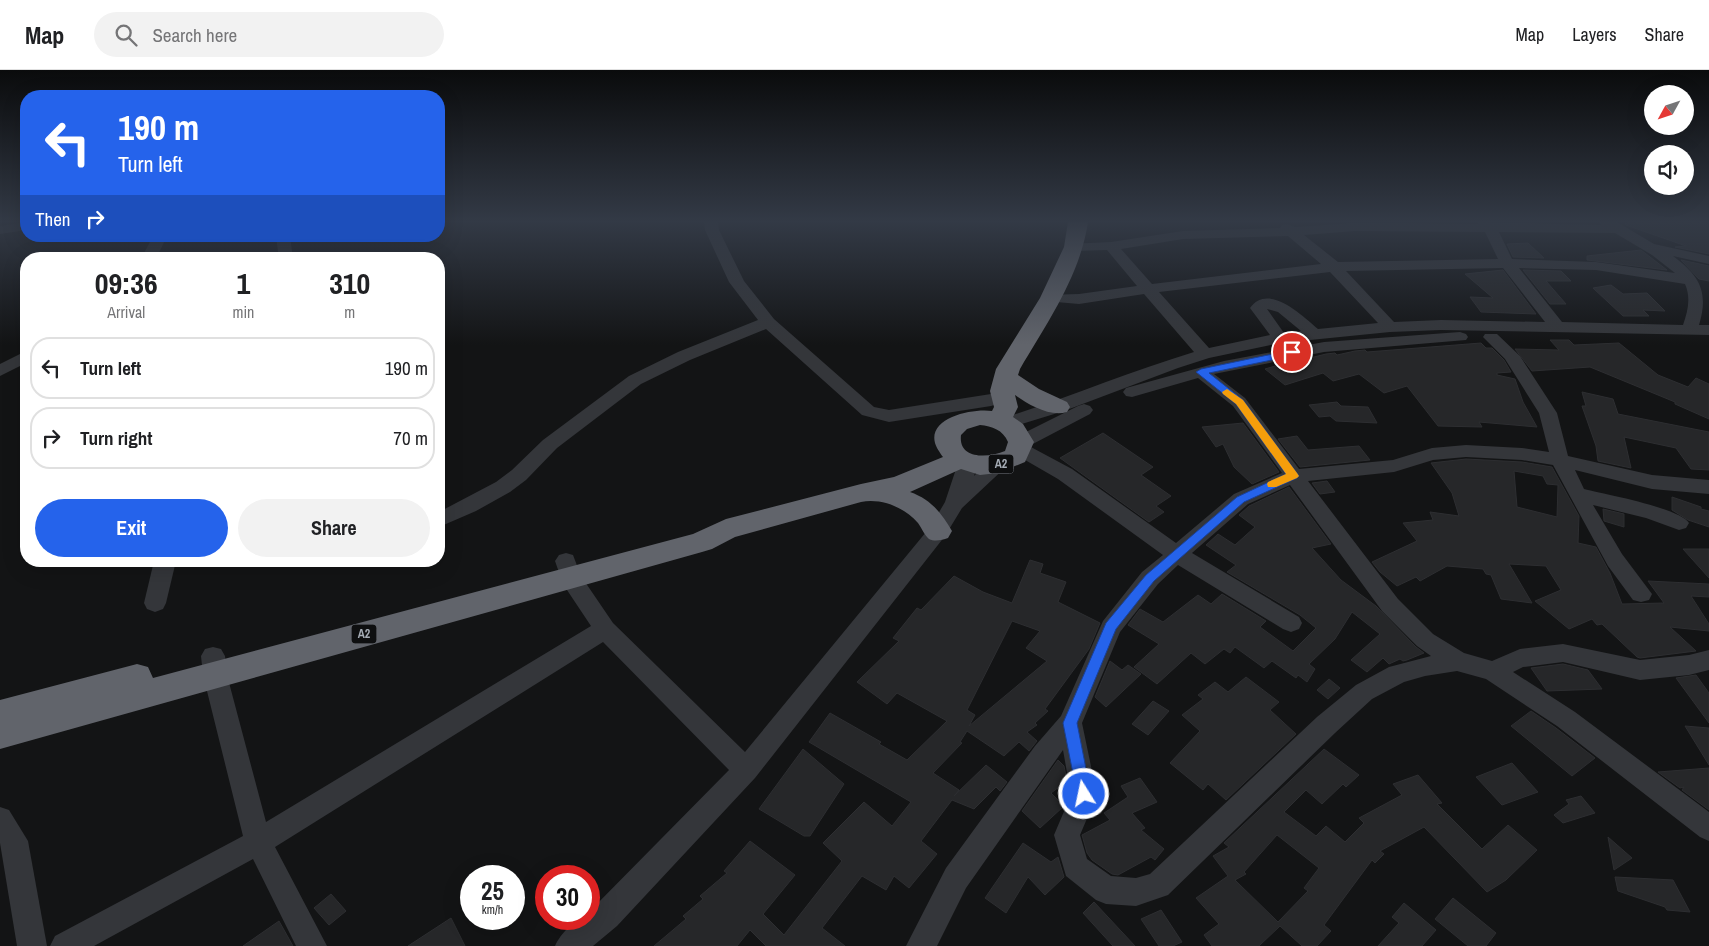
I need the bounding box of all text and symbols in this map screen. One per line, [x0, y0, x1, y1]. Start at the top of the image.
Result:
search box [94, 12, 444, 57]
text: Map [25, 19, 64, 51]
icon: search [112, 21, 140, 49]
text: Search here [152, 22, 237, 48]
text: Map [1516, 22, 1544, 47]
text: Layers [1572, 22, 1617, 47]
text: Share [1645, 22, 1684, 47]
north arrow [1644, 85, 1694, 135]
map controls [1644, 85, 1694, 195]
text: 190 m [118, 104, 199, 151]
icon: left [35, 110, 100, 175]
button: sound [1644, 145, 1694, 195]
text: Turn left [118, 149, 183, 179]
icon: right [81, 205, 109, 233]
text: Then [35, 206, 71, 232]
text: 09:36 [95, 263, 158, 303]
text: 1 [237, 263, 250, 303]
text: 310 [329, 263, 370, 303]
text: Arrival [107, 301, 145, 323]
text: min [232, 301, 254, 323]
text: m [344, 301, 355, 323]
pin [1271, 331, 1313, 373]
icon: arrive [1278, 338, 1306, 366]
icon: left [37, 354, 65, 382]
text: Turn left [80, 355, 141, 381]
text: 190 m [385, 355, 428, 381]
icon: right [37, 424, 65, 452]
text: Turn right [80, 425, 152, 451]
text: 70 m [393, 425, 428, 451]
road number: A2 [988, 454, 1014, 474]
button: Exit [35, 499, 228, 557]
button: Share [238, 499, 430, 557]
road number: A2 [352, 624, 376, 644]
position arrow [1057, 767, 1109, 819]
speed limit sign: 30 [535, 865, 600, 930]
text: 25 [481, 874, 504, 908]
text: km/h [482, 902, 503, 918]

